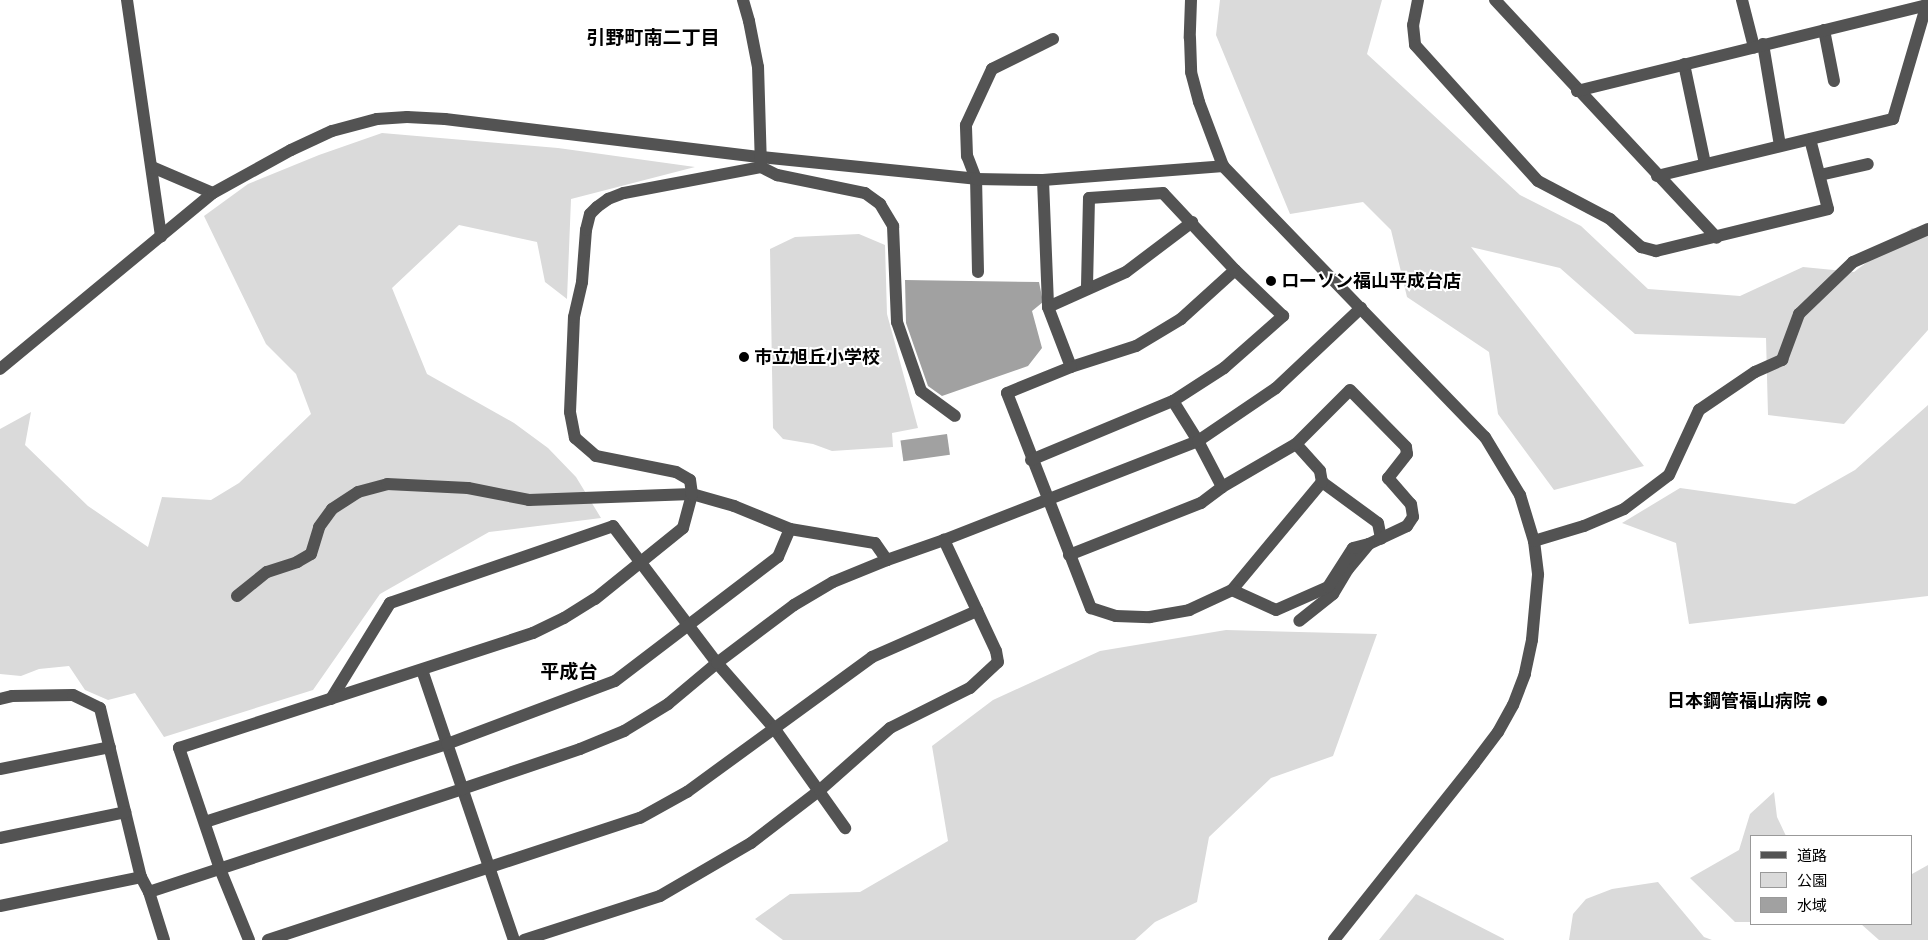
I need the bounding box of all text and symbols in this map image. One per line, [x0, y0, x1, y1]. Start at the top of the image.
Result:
district label: 引野町南二丁目 [587, 27, 719, 49]
place label: ローソン福山平成台店 [1281, 270, 1461, 292]
marker: ローソン福山平成台店 [1265, 275, 1277, 287]
place label: 市立旭丘小学校 [754, 346, 880, 368]
marker: 市立旭丘小学校 [738, 351, 750, 363]
district label: 平成台 [541, 661, 597, 683]
place label: 日本鋼管福山病院 [1667, 690, 1811, 712]
marker: 日本鋼管福山病院 [1815, 694, 1829, 708]
legend [1750, 835, 1913, 925]
text: 道路 [1797, 846, 1827, 865]
text: 公園 [1797, 871, 1827, 890]
text: 水域 [1797, 896, 1827, 915]

